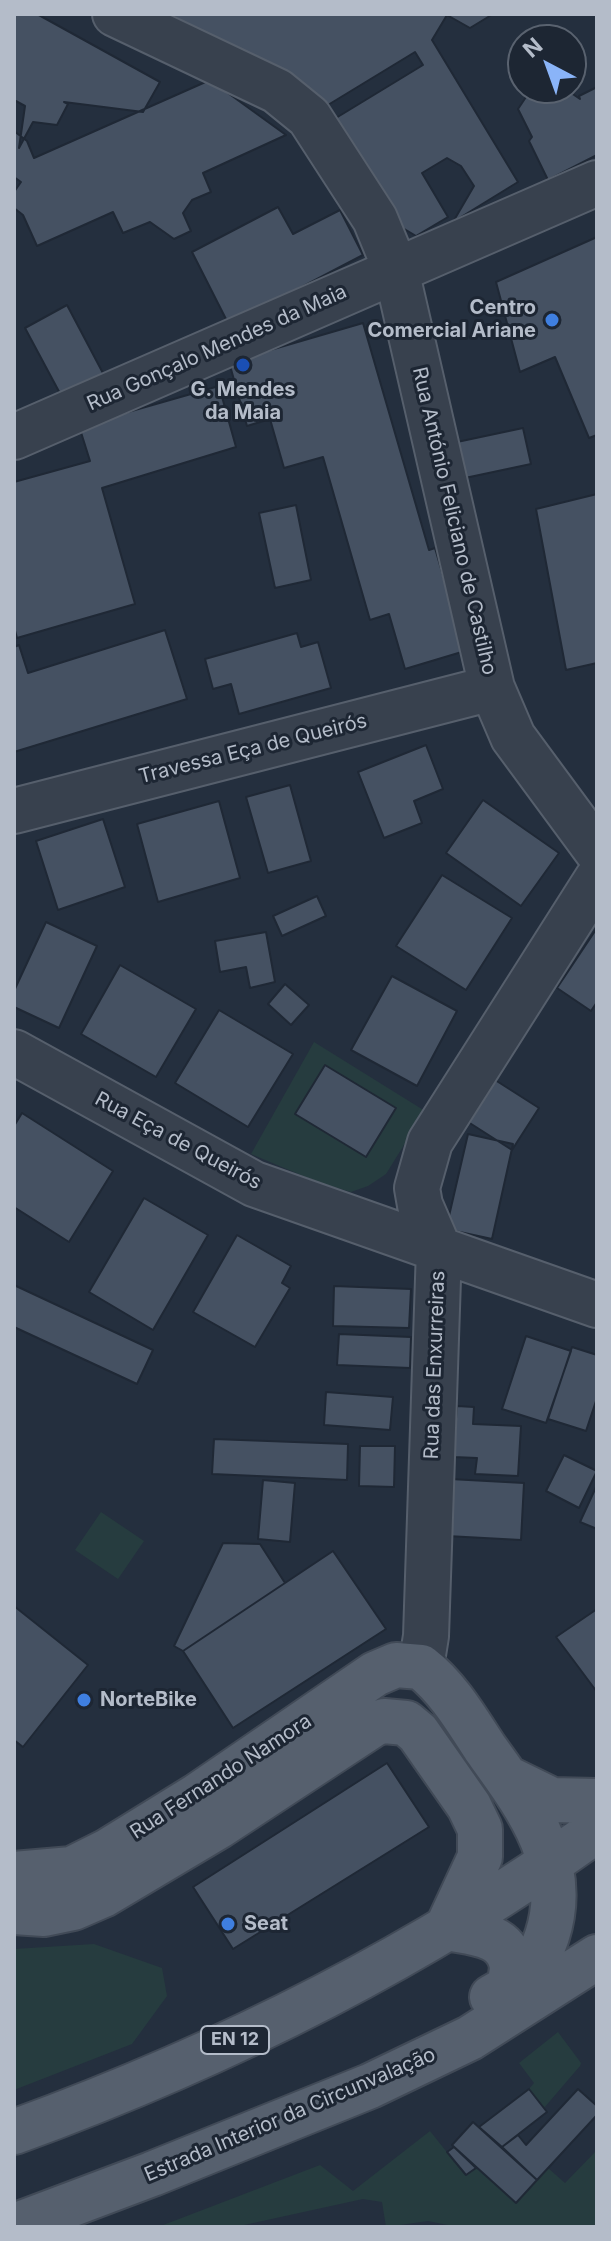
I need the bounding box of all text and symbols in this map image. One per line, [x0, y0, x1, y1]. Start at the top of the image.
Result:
north arrow [507, 24, 587, 104]
text: N [518, 32, 547, 63]
street label: Rua Gonçalo Mendes da Maia [83, 280, 351, 416]
place label: Centro Comercial Ariane [368, 296, 536, 343]
marker: Centro Comercial Ariane [543, 311, 561, 329]
marker: G. Mendes da Maia [234, 356, 252, 374]
street label: Rua António Feliciano de Castilho [407, 365, 501, 677]
place label: G. Mendes da Maia [190, 378, 296, 425]
street label: Travessa Eça de Queirós [137, 709, 369, 789]
street label: Rua Eça de Queirós [91, 1087, 265, 1195]
street label: Rua das Enxurreiras [420, 1270, 450, 1460]
place label: NorteBike [100, 1688, 197, 1712]
marker: NorteBike [75, 1691, 93, 1709]
street label: Rua Fernando Namora [126, 1709, 316, 1845]
place label: Seat [244, 1912, 288, 1936]
marker: Seat [219, 1915, 237, 1933]
road number: EN 12 [201, 2026, 269, 2054]
street label: Estrada Interior da Circunvalação [141, 2043, 439, 2187]

